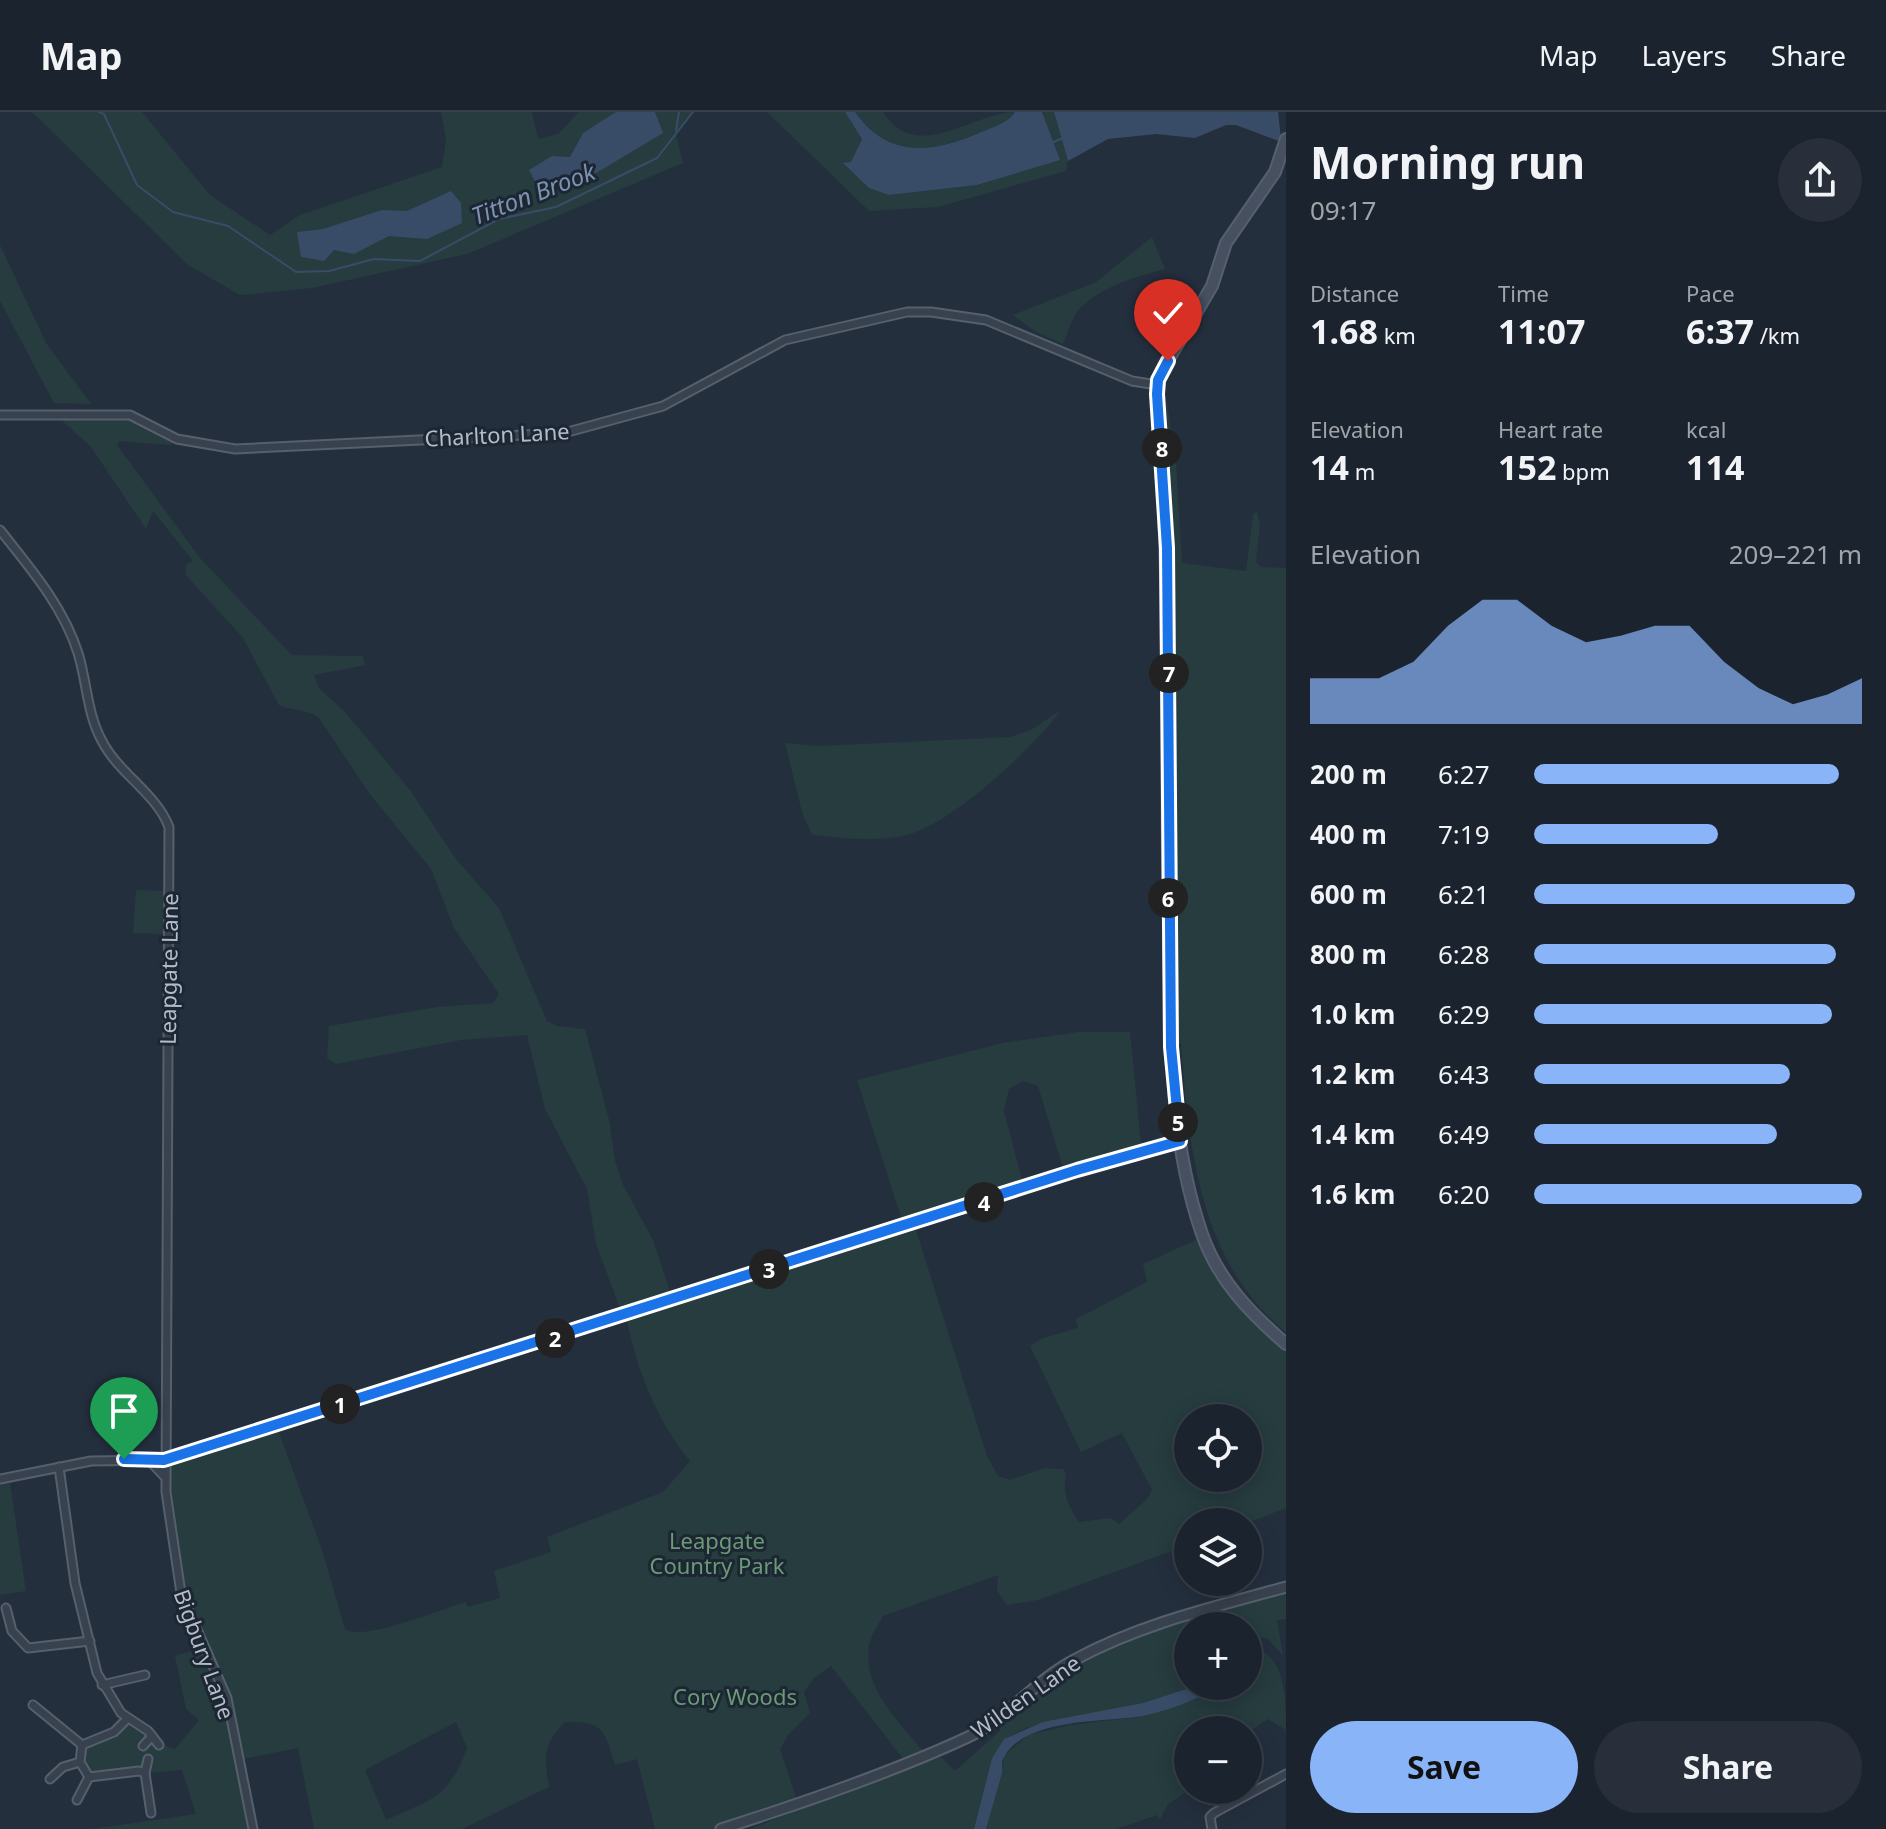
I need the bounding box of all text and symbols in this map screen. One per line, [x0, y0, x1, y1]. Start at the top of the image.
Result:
text: Map [40, 29, 123, 81]
text: Map [1539, 36, 1597, 74]
text: Layers [1641, 36, 1727, 74]
text: Share [1771, 36, 1846, 74]
text: Morning run [1310, 132, 1585, 192]
button: share [1778, 138, 1862, 222]
water label: Titton Brook [466, 154, 601, 232]
text: 09:17 [1310, 192, 1376, 228]
text: Distance [1310, 278, 1399, 308]
text: Time [1498, 278, 1549, 308]
text: Pace [1686, 278, 1735, 308]
pin [1134, 279, 1202, 361]
icon: check [1146, 291, 1190, 335]
text: 1.68 [1310, 308, 1378, 354]
text: 11:07 [1498, 308, 1585, 354]
text: 6:37 [1686, 308, 1754, 354]
text: km [1378, 320, 1416, 350]
text: /km [1754, 320, 1800, 350]
text: Elevation [1310, 414, 1404, 444]
text: Heart rate [1498, 414, 1603, 444]
text: kcal [1686, 414, 1726, 444]
street label: Charlton Lane [424, 415, 570, 453]
pin: 8 [1142, 428, 1182, 468]
text: 8 [1156, 433, 1168, 463]
text: 14 [1310, 444, 1349, 490]
text: 152 [1498, 444, 1556, 490]
text: 114 [1686, 444, 1744, 490]
text: m [1349, 456, 1375, 486]
text: bpm [1556, 456, 1610, 486]
text: Elevation [1310, 536, 1421, 572]
text: 209–221 m [1729, 536, 1862, 572]
pin: 7 [1149, 653, 1189, 693]
text: 7 [1163, 658, 1175, 688]
text: 200 m [1310, 756, 1387, 792]
text: 6:27 [1438, 756, 1490, 792]
text: 400 m [1310, 816, 1387, 852]
text: 7:19 [1438, 816, 1490, 852]
text: 600 m [1310, 876, 1387, 912]
text: 6:21 [1438, 876, 1490, 912]
pin: 6 [1148, 878, 1188, 918]
text: 6 [1162, 883, 1174, 913]
street label: Leapgate Lane [152, 893, 184, 1045]
text: 800 m [1310, 936, 1387, 972]
text: 6:28 [1438, 936, 1490, 972]
text: 1.0 km [1310, 996, 1395, 1032]
text: 6:29 [1438, 996, 1490, 1032]
text: 1.2 km [1310, 1056, 1395, 1092]
text: 6:43 [1438, 1056, 1490, 1092]
pin: 5 [1158, 1102, 1198, 1142]
text: 5 [1172, 1107, 1184, 1137]
text: 1.4 km [1310, 1116, 1395, 1152]
text: 6:49 [1438, 1116, 1490, 1152]
text: 1.6 km [1310, 1176, 1395, 1212]
text: 6:20 [1438, 1176, 1490, 1212]
pin: 4 [964, 1182, 1004, 1222]
text: 4 [978, 1187, 990, 1217]
pin: 3 [749, 1249, 789, 1289]
text: 3 [763, 1254, 775, 1284]
pin: 2 [535, 1318, 575, 1358]
text: 2 [549, 1323, 561, 1353]
pin [90, 1377, 158, 1459]
pin: 1 [320, 1384, 360, 1424]
icon: arrive [102, 1389, 146, 1433]
text: 1 [334, 1389, 346, 1419]
map controls [1174, 1404, 1262, 1804]
button: locate [1174, 1404, 1262, 1492]
button: layers [1174, 1508, 1262, 1596]
park label: Leapgate Country Park [650, 1525, 785, 1580]
street label: Bigbury Lane [168, 1585, 242, 1723]
button: + [1174, 1612, 1262, 1700]
street label: Wilden Lane [964, 1647, 1086, 1745]
park label: Cory Woods [673, 1681, 797, 1711]
button: − [1174, 1716, 1262, 1804]
button: Save [1310, 1721, 1578, 1813]
button: Share [1594, 1721, 1862, 1813]

